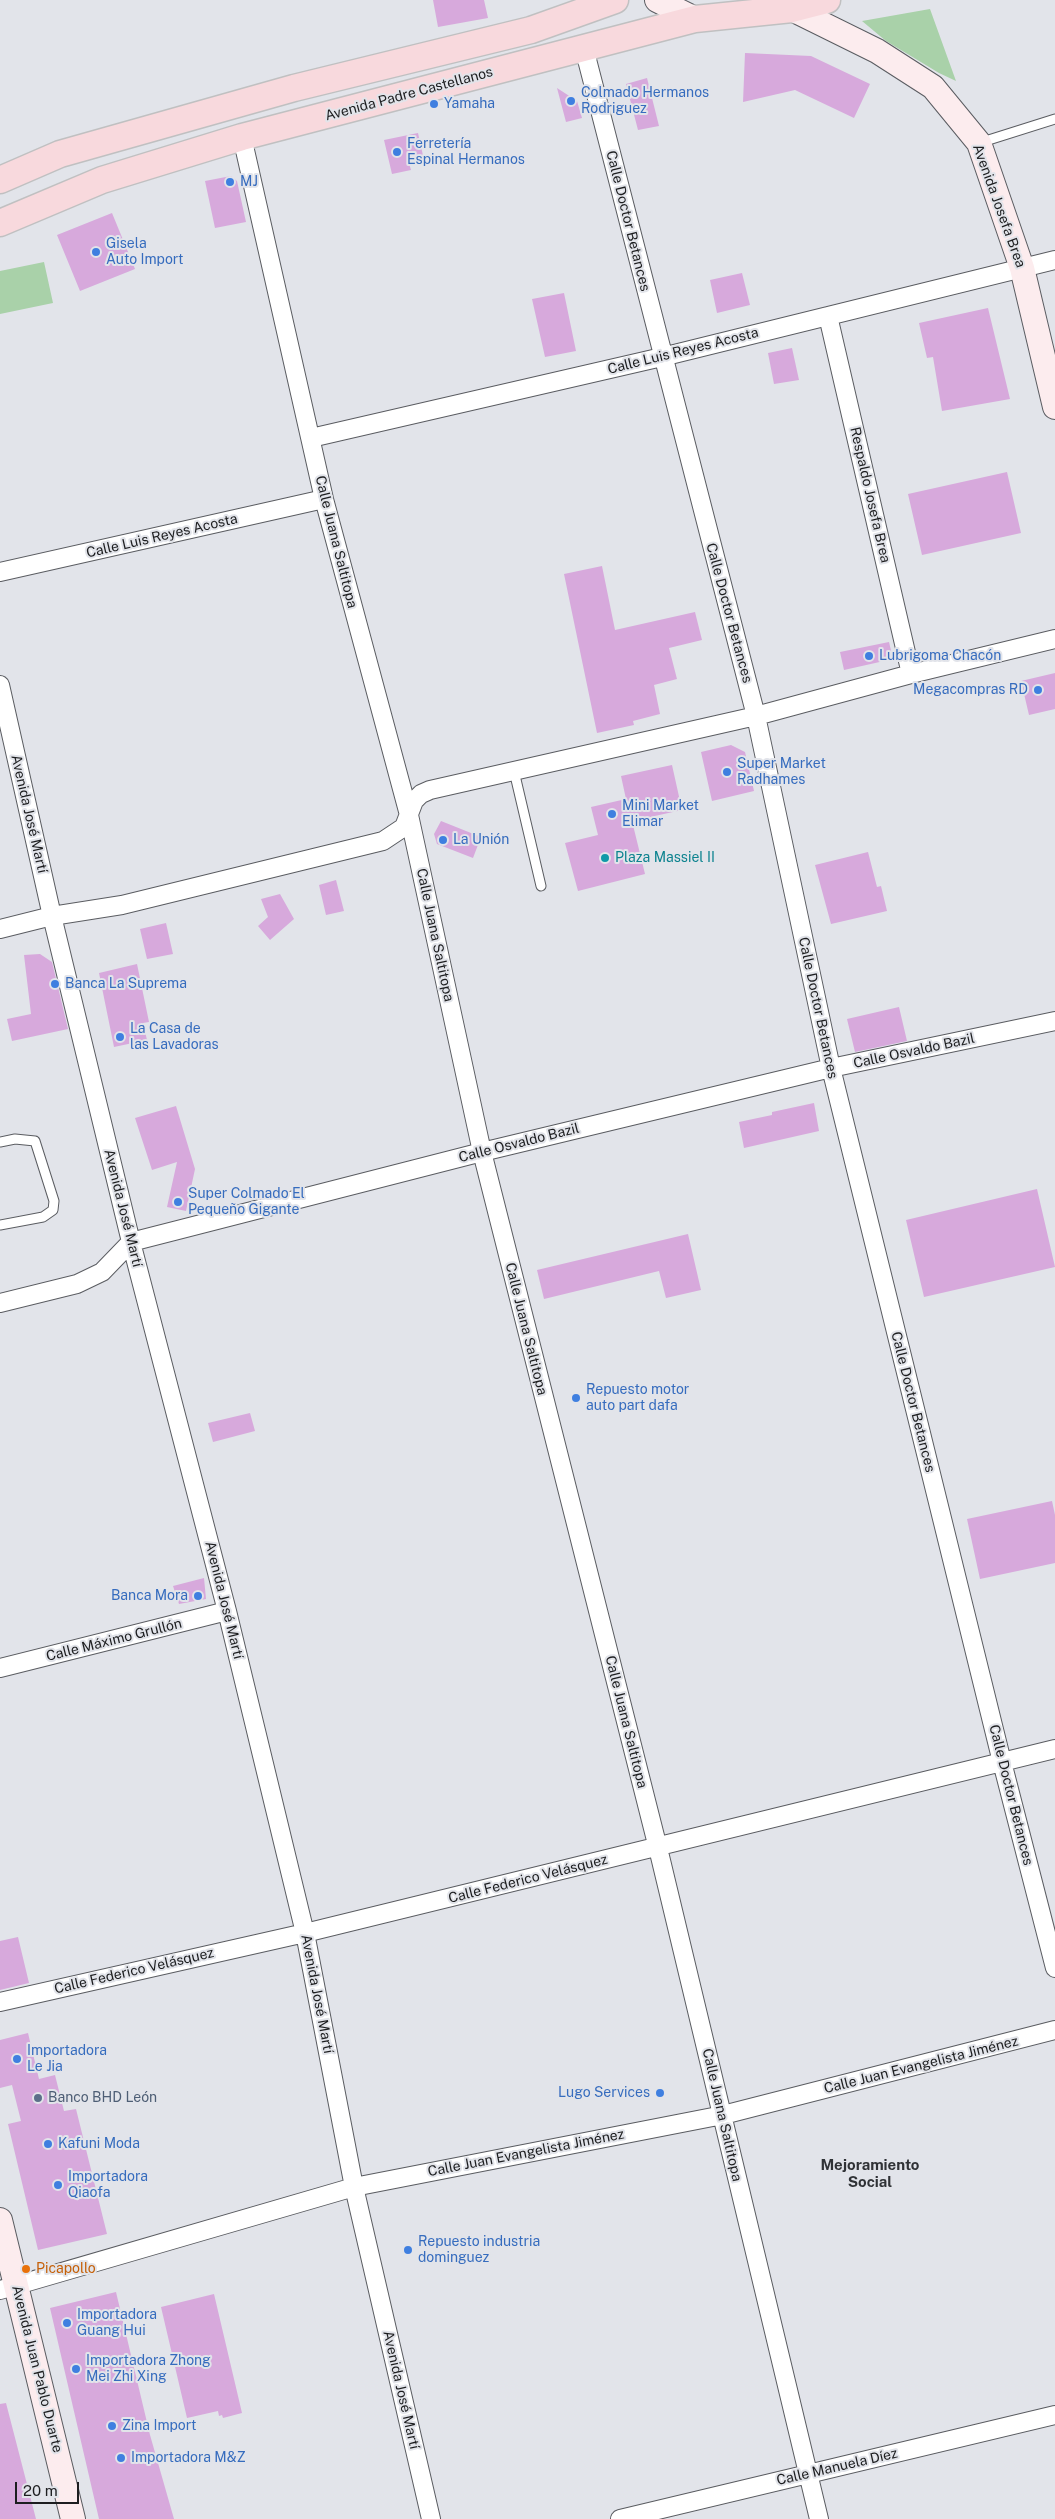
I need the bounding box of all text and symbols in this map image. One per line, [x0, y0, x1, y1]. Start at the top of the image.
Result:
street label: Avenida Padre Castellanos [323, 64, 495, 124]
place label: Colmado Hermanos Rodriguez [581, 85, 709, 118]
marker: Colmado Hermanos Rodriguez [565, 95, 577, 107]
place label: Yamaha [444, 96, 495, 112]
marker: Yamaha [428, 98, 440, 110]
place label: Ferretería Espinal Hermanos [407, 136, 525, 168]
street label: Avenida Josefa Brea [969, 142, 1029, 270]
marker: Ferretería Espinal Hermanos [391, 146, 403, 158]
street label: Calle Doctor Betances [602, 149, 654, 293]
place label: MJ [240, 174, 258, 190]
marker: MJ [224, 176, 236, 188]
place label: Gisela Auto Import [106, 236, 184, 268]
marker: Gisela Auto Import [90, 246, 102, 258]
street label: Calle Luis Reyes Acosta [606, 324, 760, 378]
street label: Respaldo Josefa Brea [846, 425, 894, 565]
street label: Calle Juana Saltitopa [311, 474, 361, 610]
street label: Calle Luis Reyes Acosta [85, 510, 239, 562]
street label: Calle Doctor Betances [702, 541, 756, 685]
place label: Lubrigoma Chacón [879, 648, 1001, 664]
marker: Lubrigoma Chacón [863, 650, 875, 662]
place label: Megacompras RD [913, 682, 1028, 698]
marker: Megacompras RD [1032, 684, 1044, 696]
street label: Avenida José Martí [7, 753, 51, 875]
place label: Super Market Radhames [737, 756, 826, 789]
marker: Super Market Radhames [721, 766, 733, 778]
place label: Mini Market Elimar [622, 798, 699, 830]
marker: Mini Market Elimar [606, 808, 618, 820]
place label: La Unión [453, 832, 509, 848]
marker: La Unión [437, 834, 449, 846]
place label: Plaza Massiel II [615, 850, 715, 866]
marker: Plaza Massiel II [599, 852, 611, 864]
street label: Calle Juana Saltitopa [413, 867, 457, 1003]
street label: Calle Doctor Betances [795, 936, 841, 1080]
place label: Banca La Suprema [65, 976, 187, 992]
marker: Banca La Suprema [49, 978, 61, 990]
place label: La Casa de las Lavadoras [130, 1021, 219, 1054]
street label: Calle Osvaldo Bazil [852, 1030, 976, 1072]
marker: La Casa de las Lavadoras [114, 1031, 126, 1043]
street label: Calle Osvaldo Bazil [457, 1120, 581, 1166]
street label: Avenida José Martí [100, 1147, 146, 1269]
place label: Super Colmado El Pequeño Gigante [188, 1186, 305, 1218]
marker: Super Colmado El Pequeño Gigante [172, 1196, 184, 1208]
street label: Calle Juana Saltitopa [501, 1261, 551, 1397]
street label: Calle Doctor Betances [887, 1330, 939, 1474]
place label: Repuesto motor auto part dafa [586, 1382, 689, 1414]
marker: Repuesto motor auto part dafa [570, 1392, 582, 1404]
street label: Avenida José Martí [201, 1539, 247, 1661]
place label: Banca Mora [111, 1588, 188, 1604]
marker: Banca Mora [192, 1590, 204, 1602]
street label: Calle Máximo Grullón [44, 1615, 184, 1665]
street label: Calle Juana Saltitopa [601, 1654, 651, 1790]
street label: Calle Doctor Betances [985, 1723, 1037, 1867]
street label: Calle Federico Velásquez [447, 1851, 609, 1907]
street label: Avenida José Martí [297, 1933, 337, 2055]
street label: Calle Federico Velásquez [53, 1944, 215, 1998]
street label: Calle Juan Evangelista Jiménez [822, 2033, 1020, 2097]
place label: Importadora Le Jia [27, 2043, 107, 2076]
street label: Calle Juana Saltitopa [699, 2047, 745, 2183]
marker: Importadora Le Jia [11, 2053, 23, 2065]
place label: Lugo Services [558, 2085, 650, 2101]
marker: Lugo Services [654, 2087, 666, 2099]
place label: Banco BHD León [48, 2090, 157, 2106]
marker: Banco BHD León [32, 2092, 44, 2104]
street label: Calle Juan Evangelista Jiménez [426, 2126, 626, 2180]
place label: Kafuni Moda [58, 2136, 140, 2152]
marker: Kafuni Moda [42, 2138, 54, 2150]
district label: Mejoramiento Social [820, 2156, 920, 2191]
place label: Importadora Qiaofa [68, 2169, 148, 2202]
marker: Importadora Qiaofa [52, 2179, 64, 2191]
place label: Repuesto industria dominguez [418, 2234, 540, 2266]
marker: Repuesto industria dominguez [402, 2244, 414, 2256]
place label: Picapollo [36, 2261, 96, 2277]
marker: Picapollo [20, 2263, 32, 2275]
street label: Avenida Juan Pablo Duarte [8, 2284, 66, 2454]
place label: Importadora Guang Hui [77, 2307, 157, 2340]
marker: Importadora Guang Hui [61, 2317, 73, 2329]
street label: Avenida José Martí [379, 2329, 423, 2451]
place label: Importadora Zhong Mei Zhi Xing [86, 2353, 211, 2386]
marker: Importadora Zhong Mei Zhi Xing [70, 2363, 82, 2375]
place label: Zina Import [122, 2418, 196, 2434]
marker: Zina Import [106, 2420, 118, 2432]
street label: Calle Manuela Díez [775, 2445, 899, 2489]
place label: Importadora M&Z [131, 2450, 246, 2466]
marker: Importadora M&Z [115, 2452, 127, 2464]
scale bar [18, 2472, 81, 2504]
text: 20 m [23, 2482, 58, 2499]

